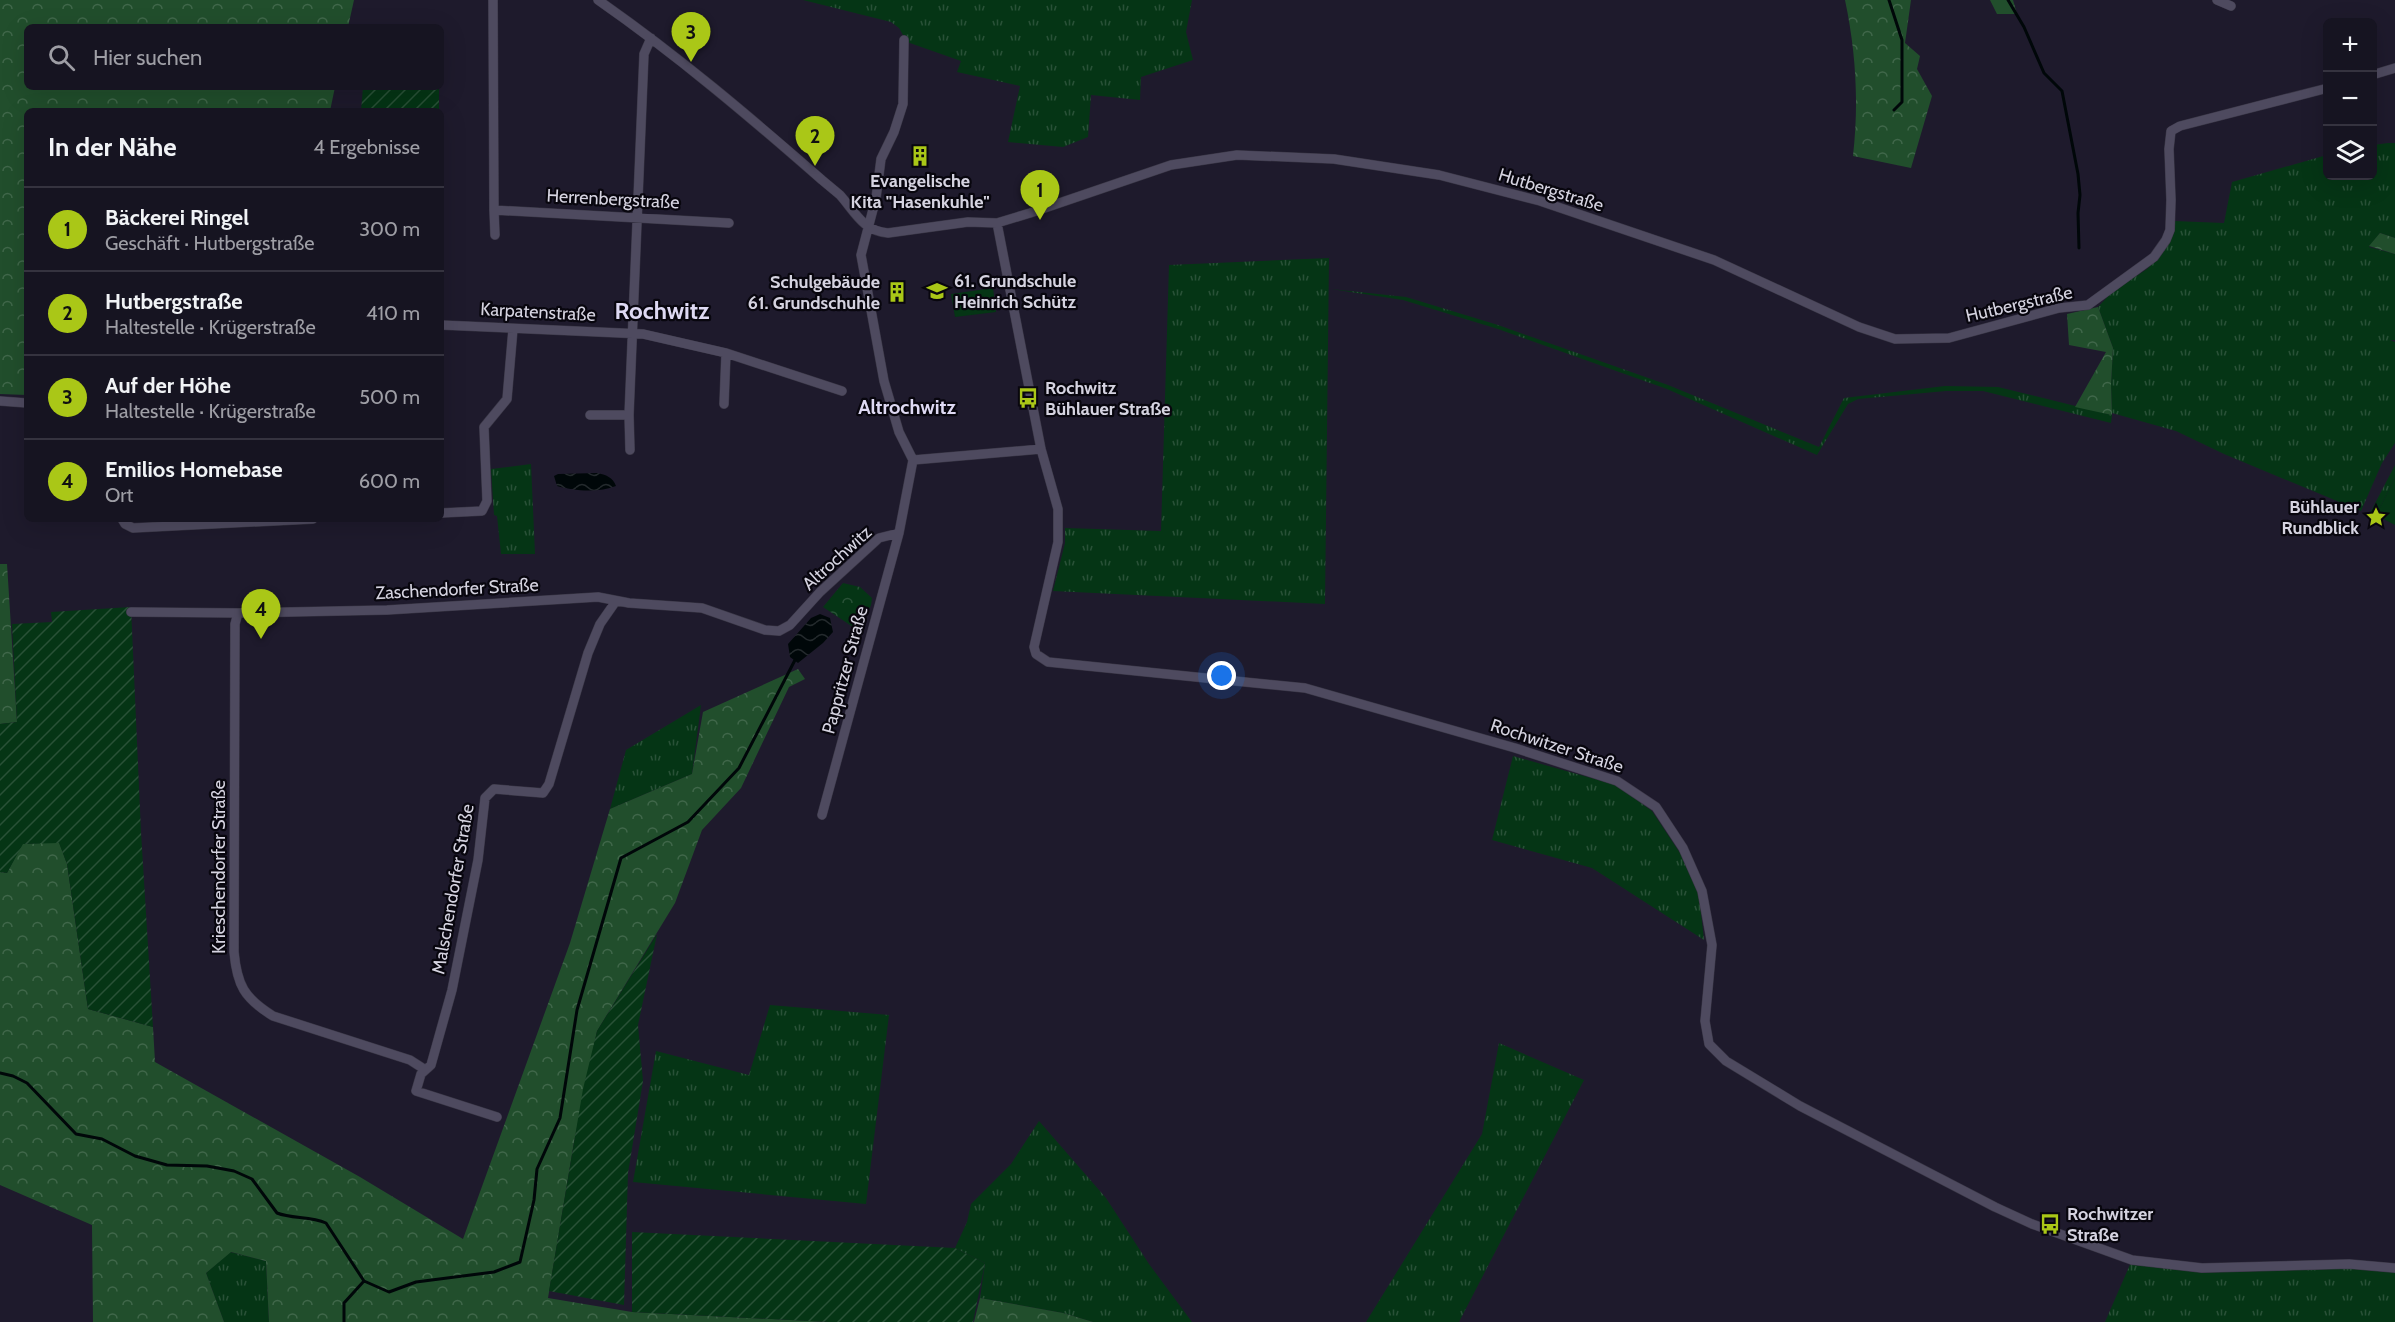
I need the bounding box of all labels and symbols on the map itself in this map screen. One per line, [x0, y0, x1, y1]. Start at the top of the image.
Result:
pin: 3 [672, 13, 710, 62]
pin: 2 [796, 116, 834, 166]
building icon: Evangelische Kita "Hasenkuhle" [908, 144, 932, 168]
street label: Hutbergstraße [1496, 164, 1606, 216]
place label: Evangelische Kita "Hasenkuhle" [850, 170, 990, 213]
pin: 1 [1020, 170, 1060, 220]
street label: Herrenbergstraße [546, 185, 680, 213]
place label: 61. Grundschule Heinrich Schütz [954, 270, 1076, 313]
place label: Schulgebäude 61. Grundschuhle [748, 271, 880, 314]
school or university icon: 61. Grundschule Heinrich Schütz [925, 279, 949, 303]
building icon: Schulgebäude 61. Grundschuhle [885, 280, 909, 304]
street label: Hutbergstraße [1963, 281, 2075, 327]
district label: Rochwitz [615, 296, 709, 325]
street label: Karpatenstraße [480, 298, 596, 326]
place label: Rochwitz Bühlauer Straße [1045, 377, 1171, 420]
bus stop icon: Rochwitz Bühlauer Straße [1016, 386, 1040, 410]
district label: Altrochwitz [858, 395, 956, 419]
place label: Bühlauer Rundblick [2282, 496, 2359, 539]
place icon: Bühlauer Rundblick [2364, 505, 2388, 529]
street label: Altrochwitz [798, 521, 877, 595]
street label: Zaschendorfer Straße [375, 574, 539, 604]
pin: 4 [242, 590, 280, 639]
street label: Pappritzer Straße [817, 604, 873, 736]
your location [1207, 661, 1236, 690]
street label: Rochwitzer Straße [1488, 714, 1626, 778]
street label: Krieschendorfer Straße [208, 780, 230, 954]
street label: Malschendorfer Straße [427, 802, 479, 976]
place label: Rochwitzer Straße [2067, 1203, 2153, 1246]
bus stop icon: Rochwitzer Straße [2038, 1212, 2062, 1236]

